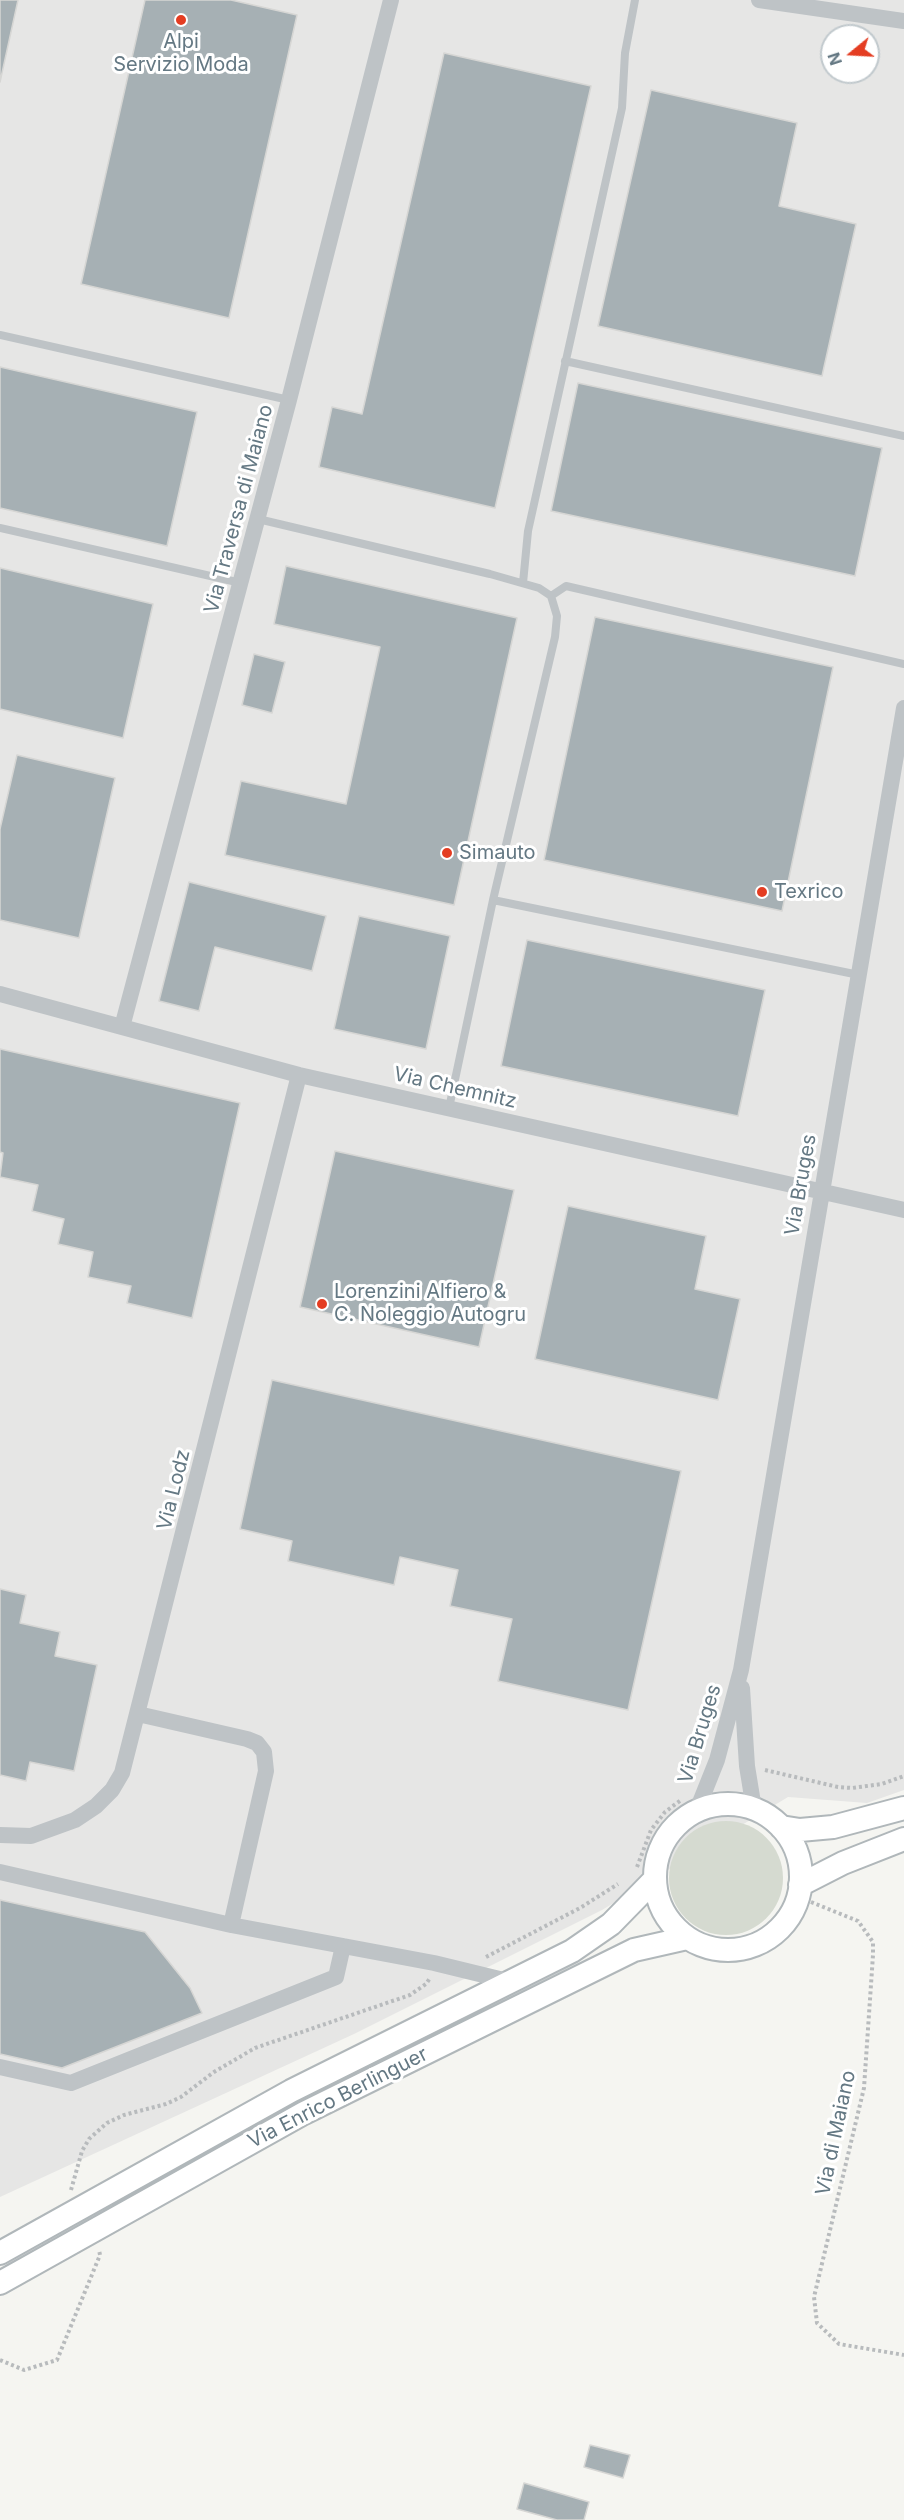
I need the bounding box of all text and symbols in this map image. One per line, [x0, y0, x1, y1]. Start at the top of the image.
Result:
marker: Alpi Servizio Moda [174, 13, 188, 27]
north arrow [820, 24, 880, 84]
place label: Alpi Servizio Moda [113, 30, 249, 77]
text: N [823, 50, 846, 68]
street label: Via Traversa di Maiano [200, 402, 278, 616]
place label: Simauto [459, 841, 536, 865]
marker: Simauto [440, 846, 454, 860]
place label: Texrico [774, 880, 844, 904]
marker: Texrico [755, 885, 769, 899]
street label: Via Chemnitz [391, 1062, 519, 1114]
street label: Via Bruges [780, 1132, 822, 1238]
place label: Lorenzini Alfiero & C. Noleggio Autogru [334, 1280, 526, 1327]
marker: Lorenzini Alfiero & C. Noleggio Autogru [315, 1297, 329, 1311]
street label: Via Lodz [152, 1447, 196, 1533]
street label: Via Bruges [674, 1682, 726, 1786]
street label: Via Enrico Berlinguer [244, 2042, 432, 2154]
street label: Via di Maiano [811, 2068, 861, 2198]

